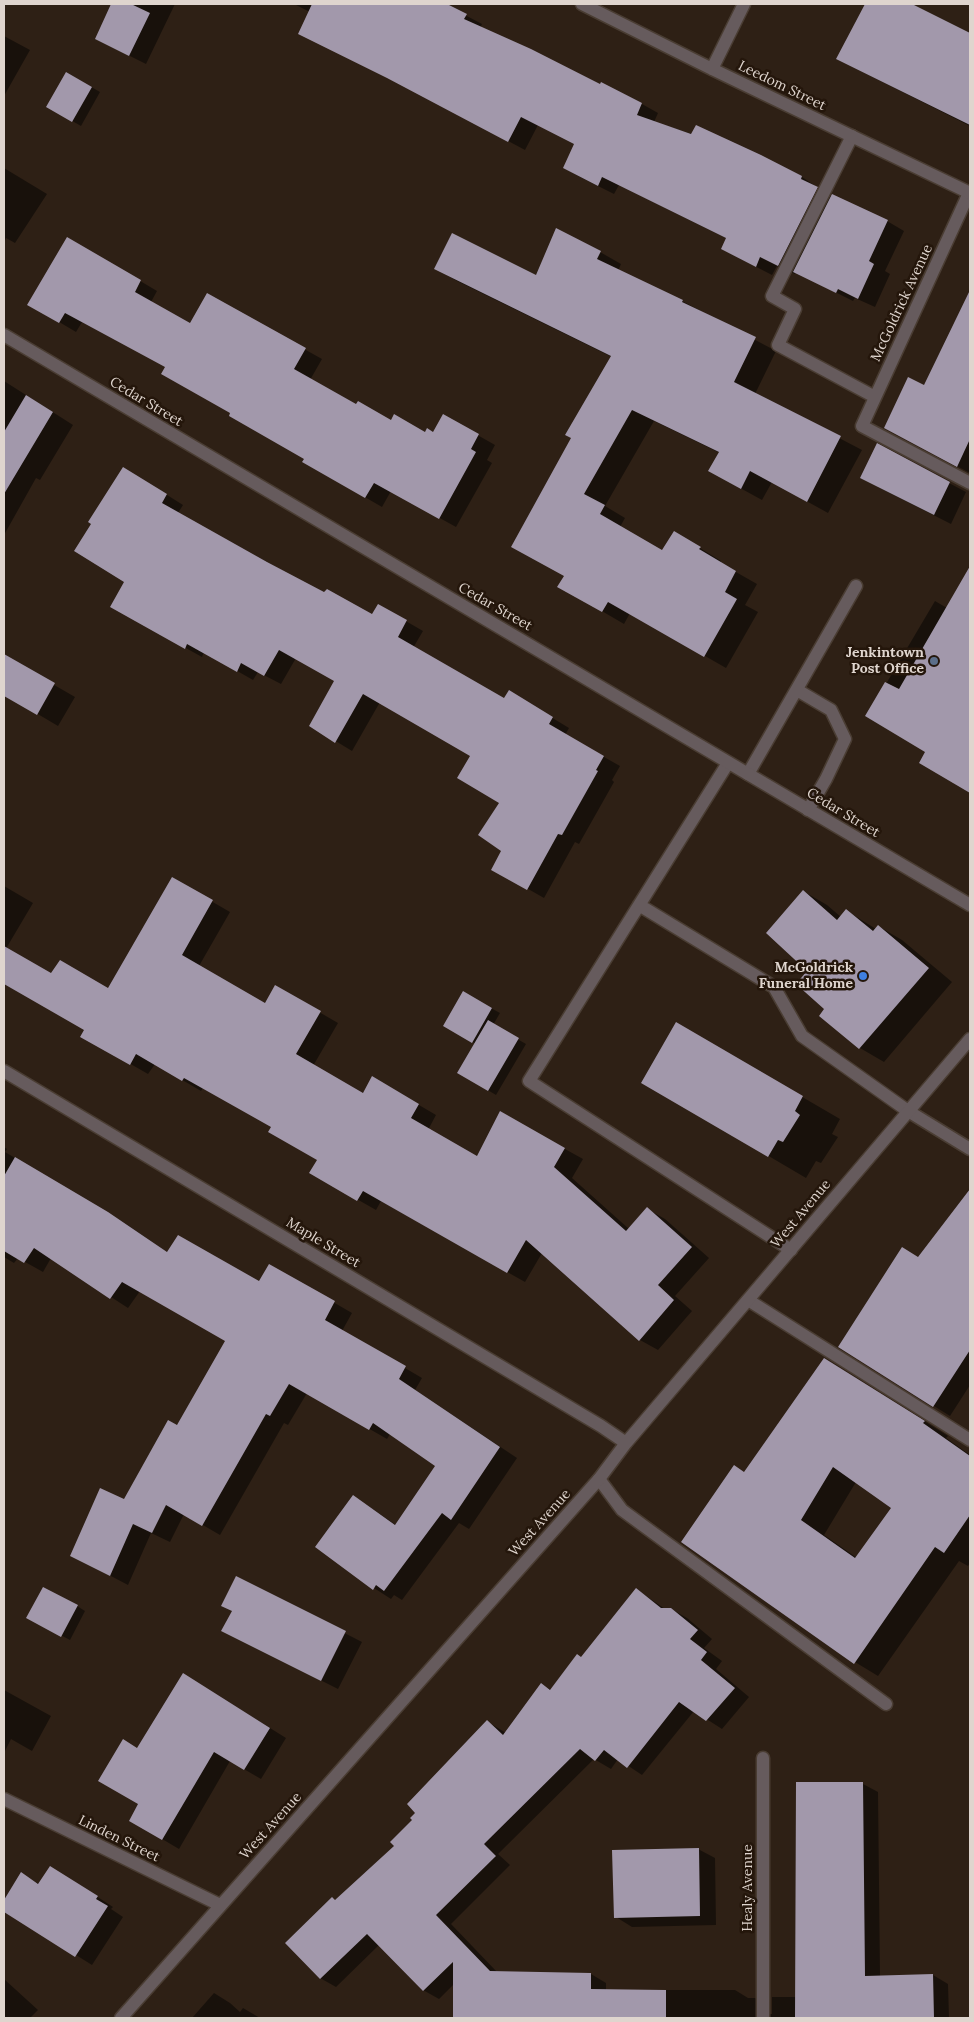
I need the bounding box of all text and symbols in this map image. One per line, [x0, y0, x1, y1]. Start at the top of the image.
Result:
street label: Leedom Street [735, 58, 829, 114]
street label: McGoldrick Avenue [867, 242, 937, 364]
street label: Cedar Street [106, 374, 186, 430]
street label: Cedar Street [455, 579, 535, 635]
place label: Jenkintown Post Office [846, 645, 924, 678]
marker: Jenkintown Post Office [928, 655, 940, 667]
street label: Cedar Street [803, 785, 883, 841]
place label: McGoldrick Funeral Home [759, 960, 853, 992]
marker: McGoldrick Funeral Home [857, 970, 869, 982]
street label: West Avenue [768, 1176, 834, 1252]
street label: Maple Street [283, 1214, 363, 1272]
street label: West Avenue [506, 1486, 574, 1560]
street label: West Avenue [237, 1789, 305, 1863]
street label: Linden Street [76, 1812, 162, 1866]
street label: Healy Avenue [740, 1844, 756, 1932]

